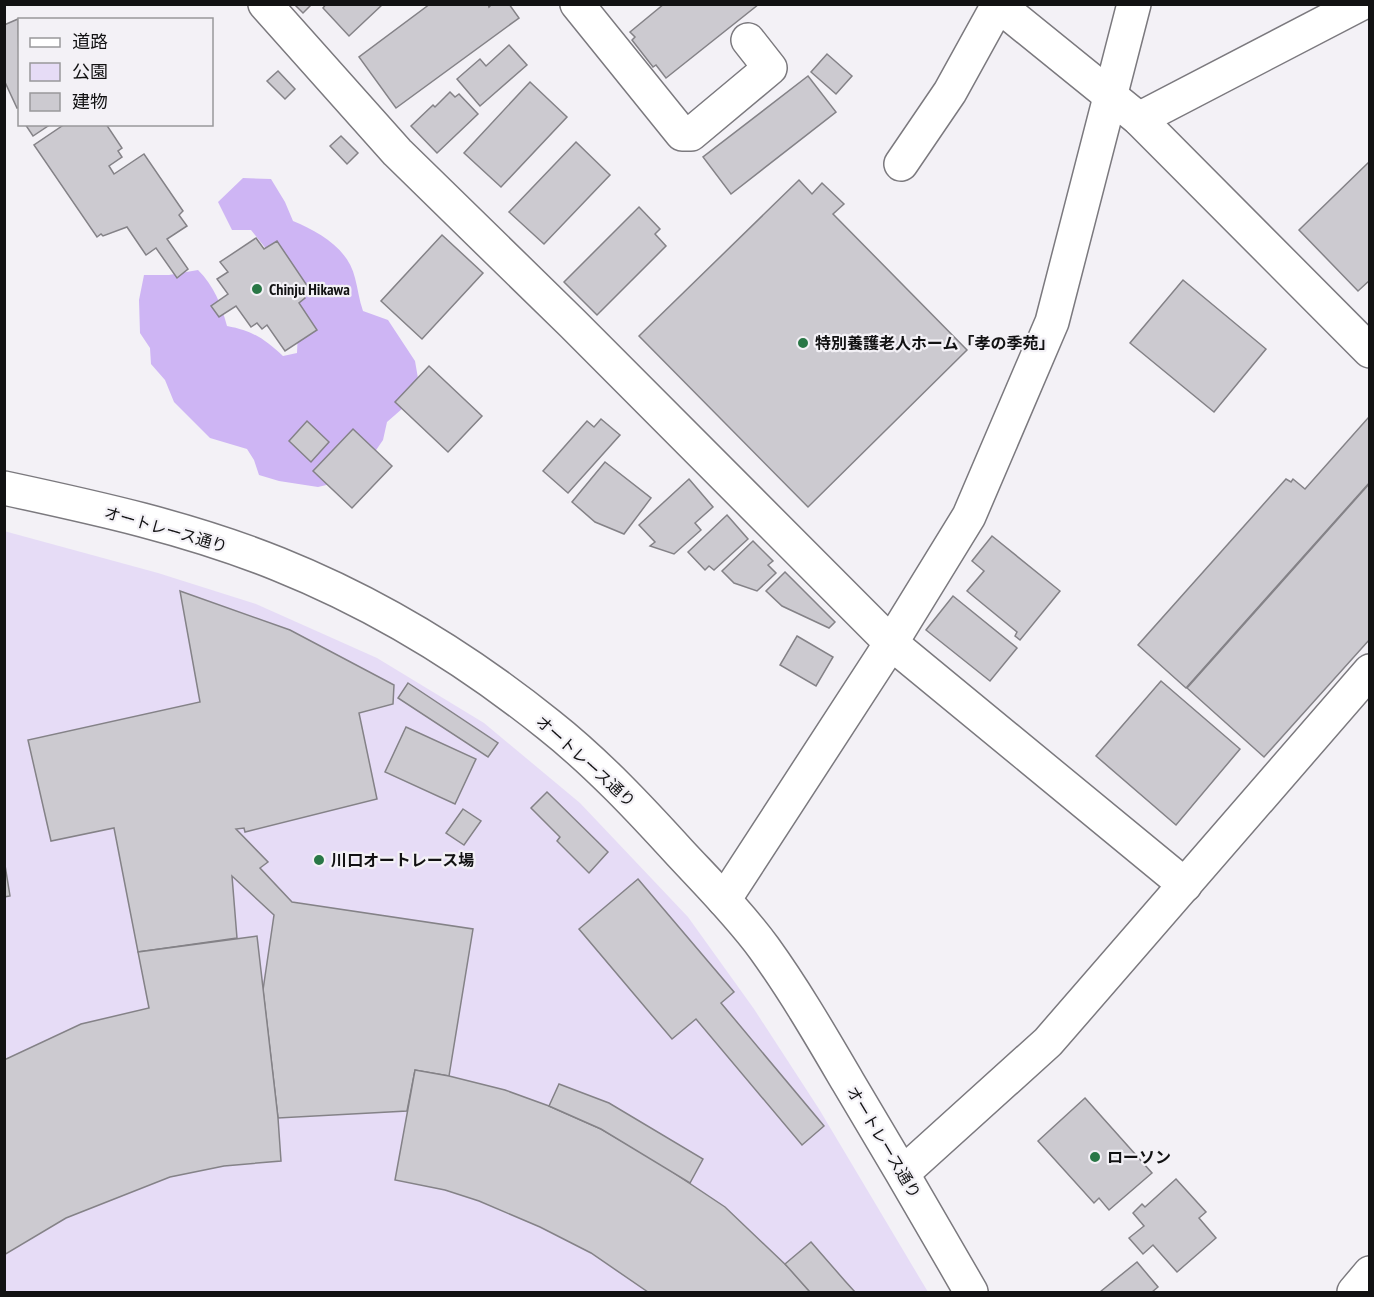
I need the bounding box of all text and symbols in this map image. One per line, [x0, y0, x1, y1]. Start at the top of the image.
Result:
legend [18, 18, 213, 126]
text: 道路 [72, 30, 108, 53]
text: 公園 [72, 60, 108, 83]
text: 建物 [72, 90, 108, 113]
place label: Chinju Hikawa [269, 279, 350, 299]
marker: Chinju Hikawa [250, 282, 264, 296]
place label: 特別養護老人ホーム「孝の季苑」 [815, 333, 1055, 353]
marker: 特別養護老人ホーム「孝の季苑」 [796, 336, 810, 350]
street label: オートレース通り [102, 502, 230, 556]
street label: オートレース通り [532, 711, 640, 811]
place label: 川口オートレース場 [331, 850, 474, 870]
marker: 川口オートレース場 [312, 853, 326, 867]
street label: オートレース通り [843, 1082, 925, 1202]
place label: ローソン [1107, 1147, 1171, 1167]
marker: ローソン [1088, 1150, 1102, 1164]

